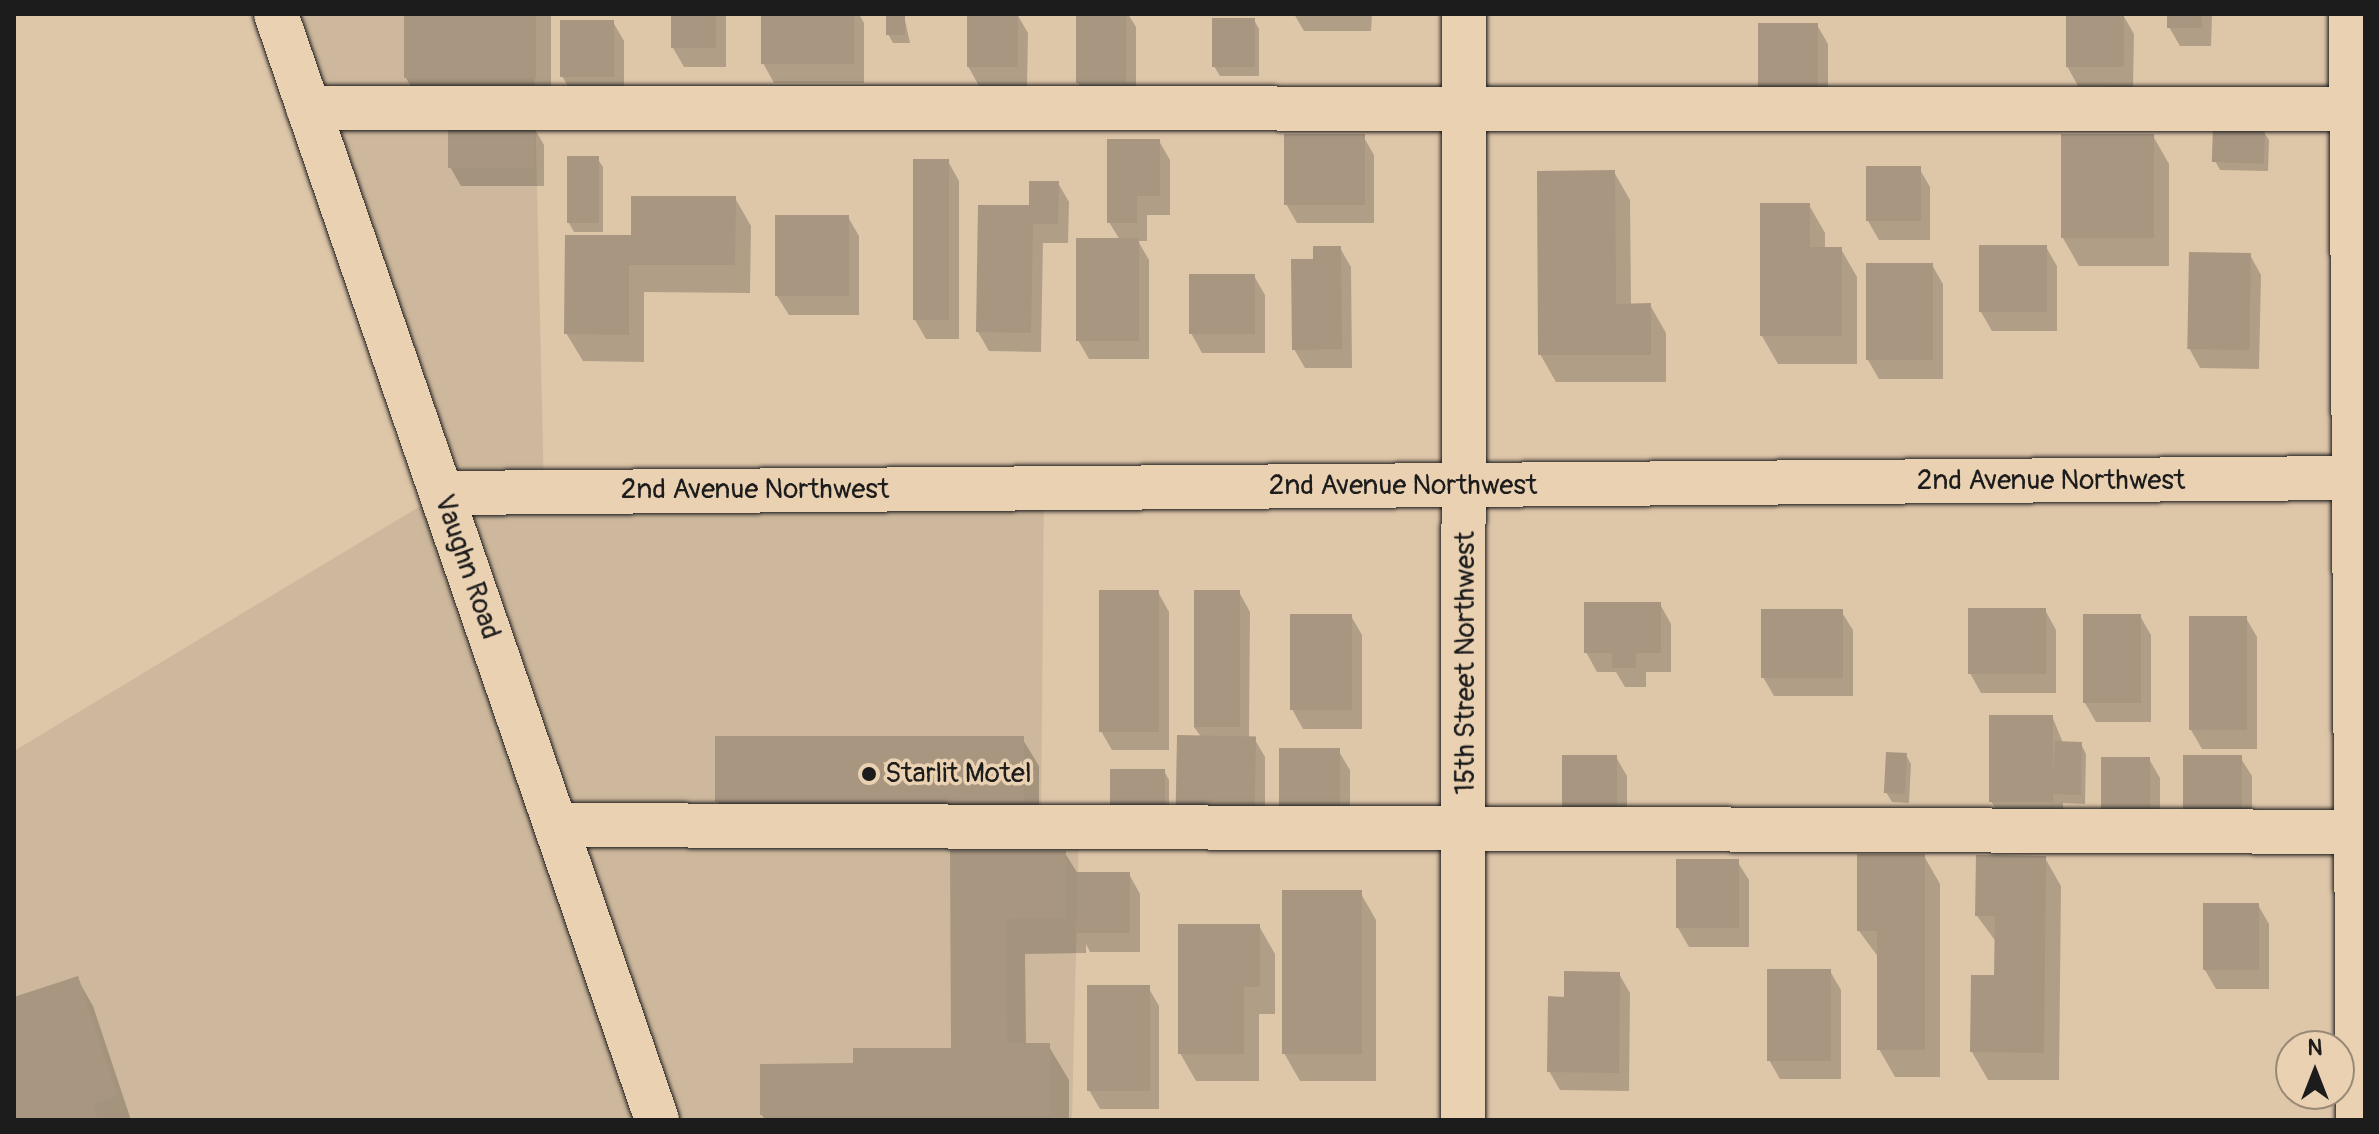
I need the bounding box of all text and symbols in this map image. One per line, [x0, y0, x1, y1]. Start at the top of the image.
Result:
street label: 2nd Avenue Northwest [1917, 464, 2185, 498]
street label: 2nd Avenue Northwest [1269, 469, 1537, 503]
street label: 2nd Avenue Northwest [621, 473, 889, 507]
street label: Vaughn Road [427, 490, 507, 644]
street label: 15th Street Northwest [1449, 531, 1483, 795]
place label: Starlit Motel [885, 757, 1032, 791]
marker: Starlit Motel [860, 765, 878, 783]
north arrow [2275, 1030, 2355, 1110]
text: N [2308, 1034, 2322, 1062]

